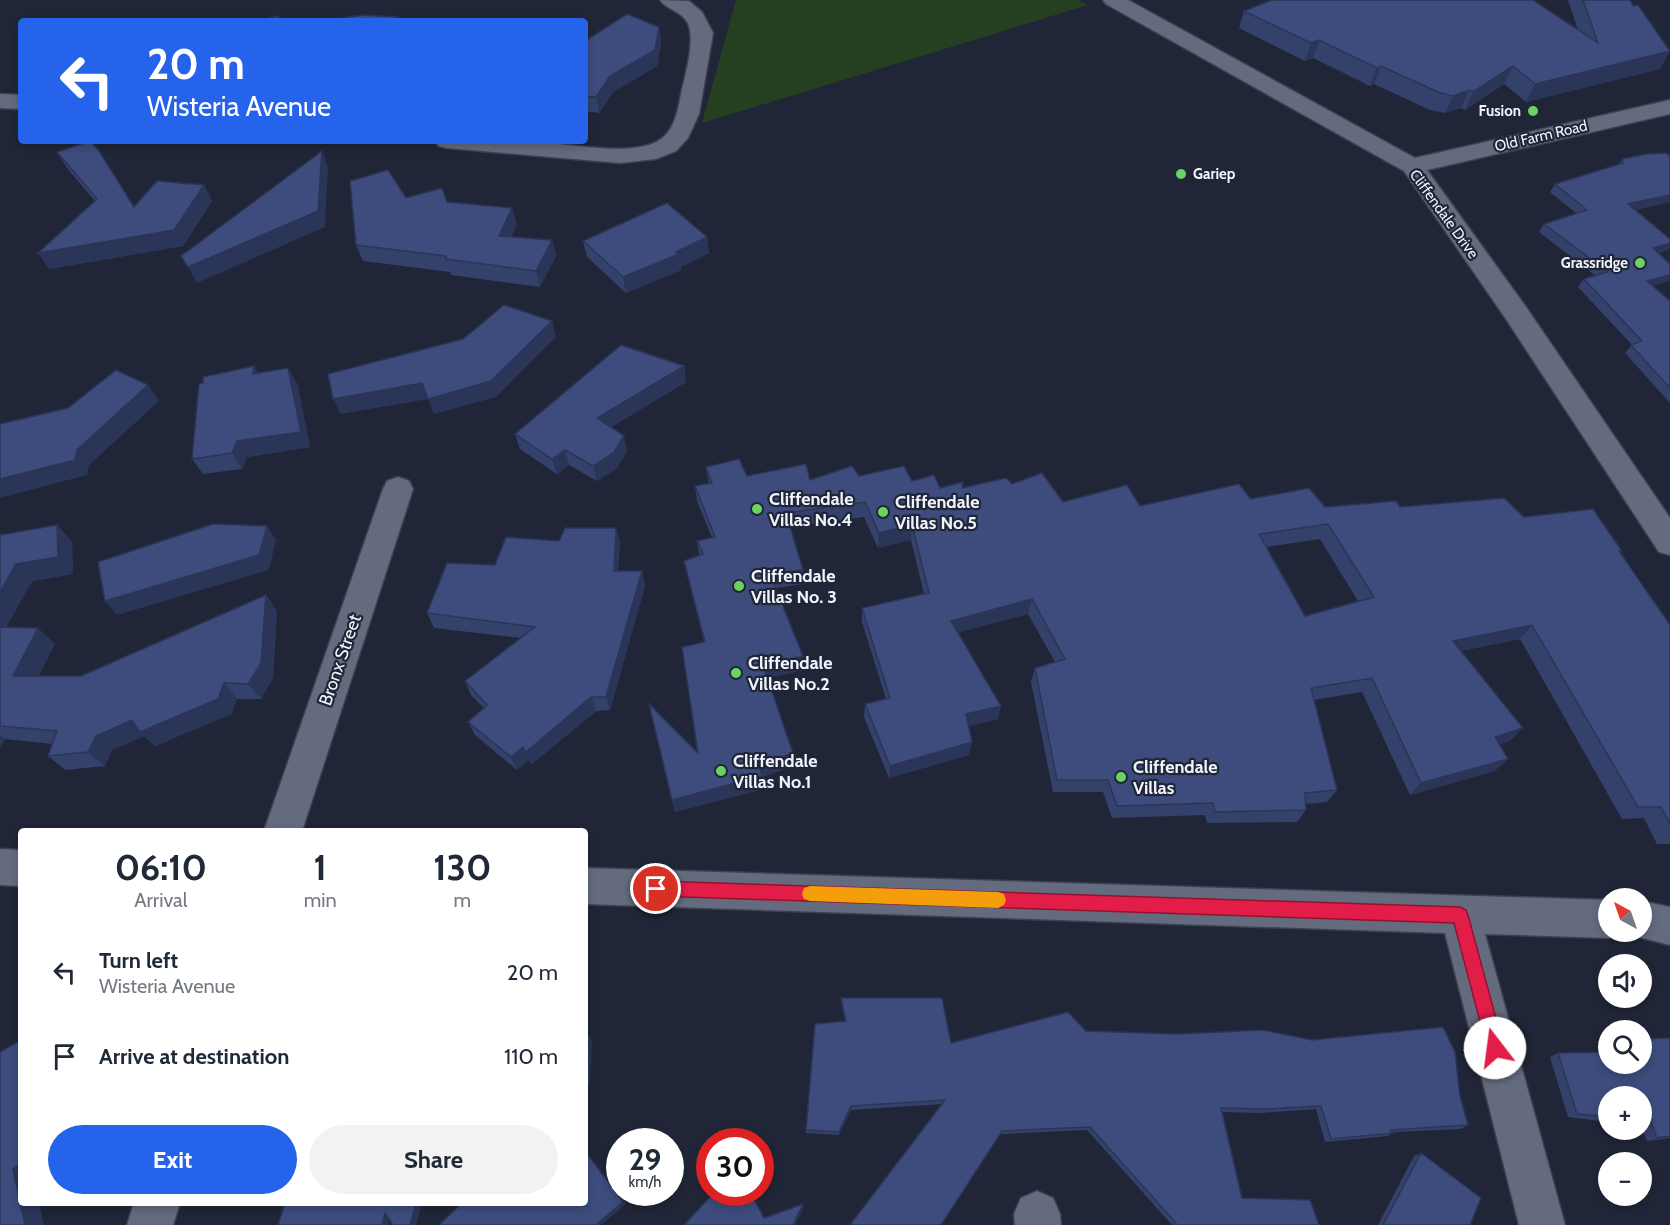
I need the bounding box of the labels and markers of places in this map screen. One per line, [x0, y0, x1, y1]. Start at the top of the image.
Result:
place label: Fusion [1479, 102, 1521, 120]
marker: Fusion [1526, 104, 1540, 118]
place label: Gariep [1193, 165, 1236, 183]
marker: Gariep [1174, 167, 1188, 181]
place label: Grassridge [1561, 254, 1628, 272]
marker: Grassridge [1633, 256, 1647, 270]
place label: Cliffendale Villas No.4 [769, 488, 854, 531]
place label: Cliffendale Villas No.5 [895, 491, 980, 534]
marker: Cliffendale Villas No.4 [750, 502, 764, 516]
marker: Cliffendale Villas No.5 [876, 505, 890, 519]
place label: Cliffendale Villas No. 3 [751, 565, 837, 608]
marker: Cliffendale Villas No. 3 [732, 579, 746, 593]
place label: Cliffendale Villas No.2 [748, 652, 833, 695]
marker: Cliffendale Villas No.2 [729, 666, 743, 680]
place label: Cliffendale Villas No.1 [733, 750, 818, 793]
place label: Cliffendale Villas [1133, 756, 1218, 799]
marker: Cliffendale Villas No.1 [714, 764, 728, 778]
marker: Cliffendale Villas [1114, 770, 1128, 784]
pin [630, 863, 681, 914]

